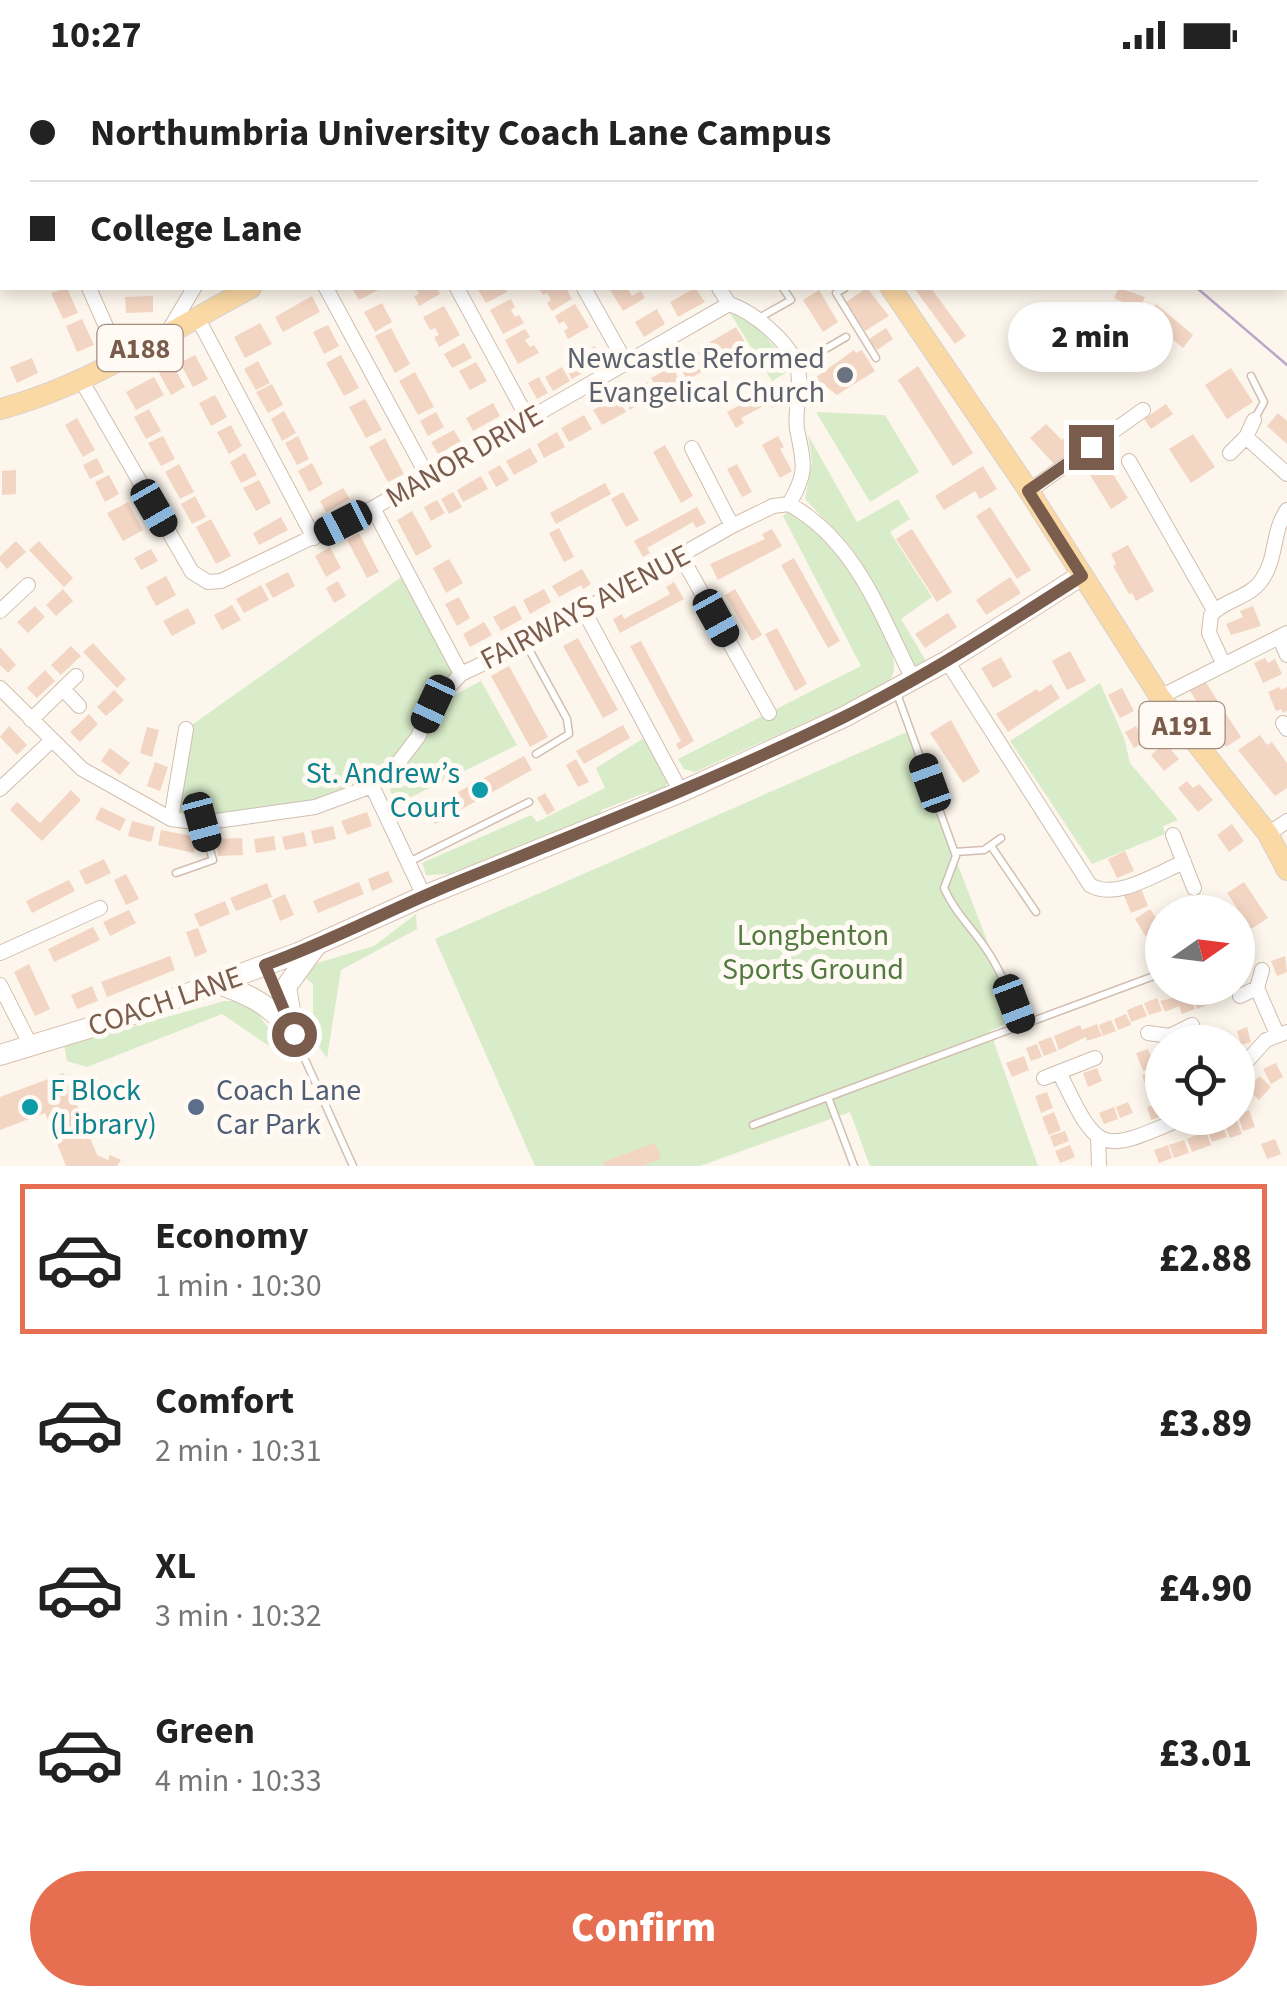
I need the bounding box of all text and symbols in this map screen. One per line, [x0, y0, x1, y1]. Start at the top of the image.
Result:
text: 10:27 [50, 8, 142, 62]
text: Northumbria University Coach Lane Campus [90, 106, 831, 160]
text: College Lane [90, 202, 302, 256]
callout: 2 min [1008, 302, 1174, 372]
text: 2 min [1051, 314, 1130, 360]
road number: A188 [98, 325, 182, 371]
place label: Newcastle Reformed Evangelical Church [567, 337, 825, 414]
marker: Newcastle Reformed Evangelical Church [834, 364, 856, 386]
street label: MANOR DRIVE [378, 394, 551, 519]
route end [1069, 425, 1114, 470]
car [126, 475, 182, 541]
car [309, 496, 377, 550]
street label: FAIRWAYS AVENUE [473, 534, 698, 681]
car [688, 584, 744, 652]
car [407, 670, 459, 738]
road number: A191 [1140, 702, 1224, 748]
car [906, 750, 954, 816]
place label: St. Andrew’s Court [306, 752, 460, 829]
marker: St. Andrew’s Court [469, 779, 491, 801]
car [180, 789, 224, 855]
north arrow [1145, 895, 1255, 1005]
map controls [1145, 895, 1255, 1135]
park label: Longbenton Sports Ground [722, 914, 904, 991]
street label: COACH LANE [82, 955, 248, 1048]
car [989, 971, 1039, 1037]
route start [272, 1012, 317, 1057]
button: locate [1145, 1025, 1255, 1135]
place label: F Block (Library) [50, 1069, 157, 1146]
place label: Coach Lane Car Park [216, 1069, 361, 1146]
marker: F Block (Library) [19, 1096, 41, 1118]
marker: Coach Lane Car Park [185, 1096, 207, 1118]
text: Economy [155, 1209, 308, 1263]
icon: car [35, 1214, 125, 1304]
text: £2.88 [1159, 1232, 1252, 1286]
text: 1 min · 10:30 [155, 1263, 322, 1309]
text: Comfort [155, 1374, 294, 1428]
icon: car [35, 1379, 125, 1469]
text: £3.89 [1159, 1397, 1252, 1451]
text: 2 min · 10:31 [155, 1428, 322, 1474]
text: XL [155, 1539, 196, 1593]
icon: car [35, 1544, 125, 1634]
text: £4.90 [1159, 1562, 1252, 1616]
text: 3 min · 10:32 [155, 1593, 322, 1639]
text: Green [155, 1704, 255, 1758]
icon: car [35, 1709, 125, 1799]
text: £3.01 [1159, 1727, 1252, 1781]
text: 4 min · 10:33 [155, 1758, 322, 1804]
button: Confirm [30, 1871, 1257, 1986]

